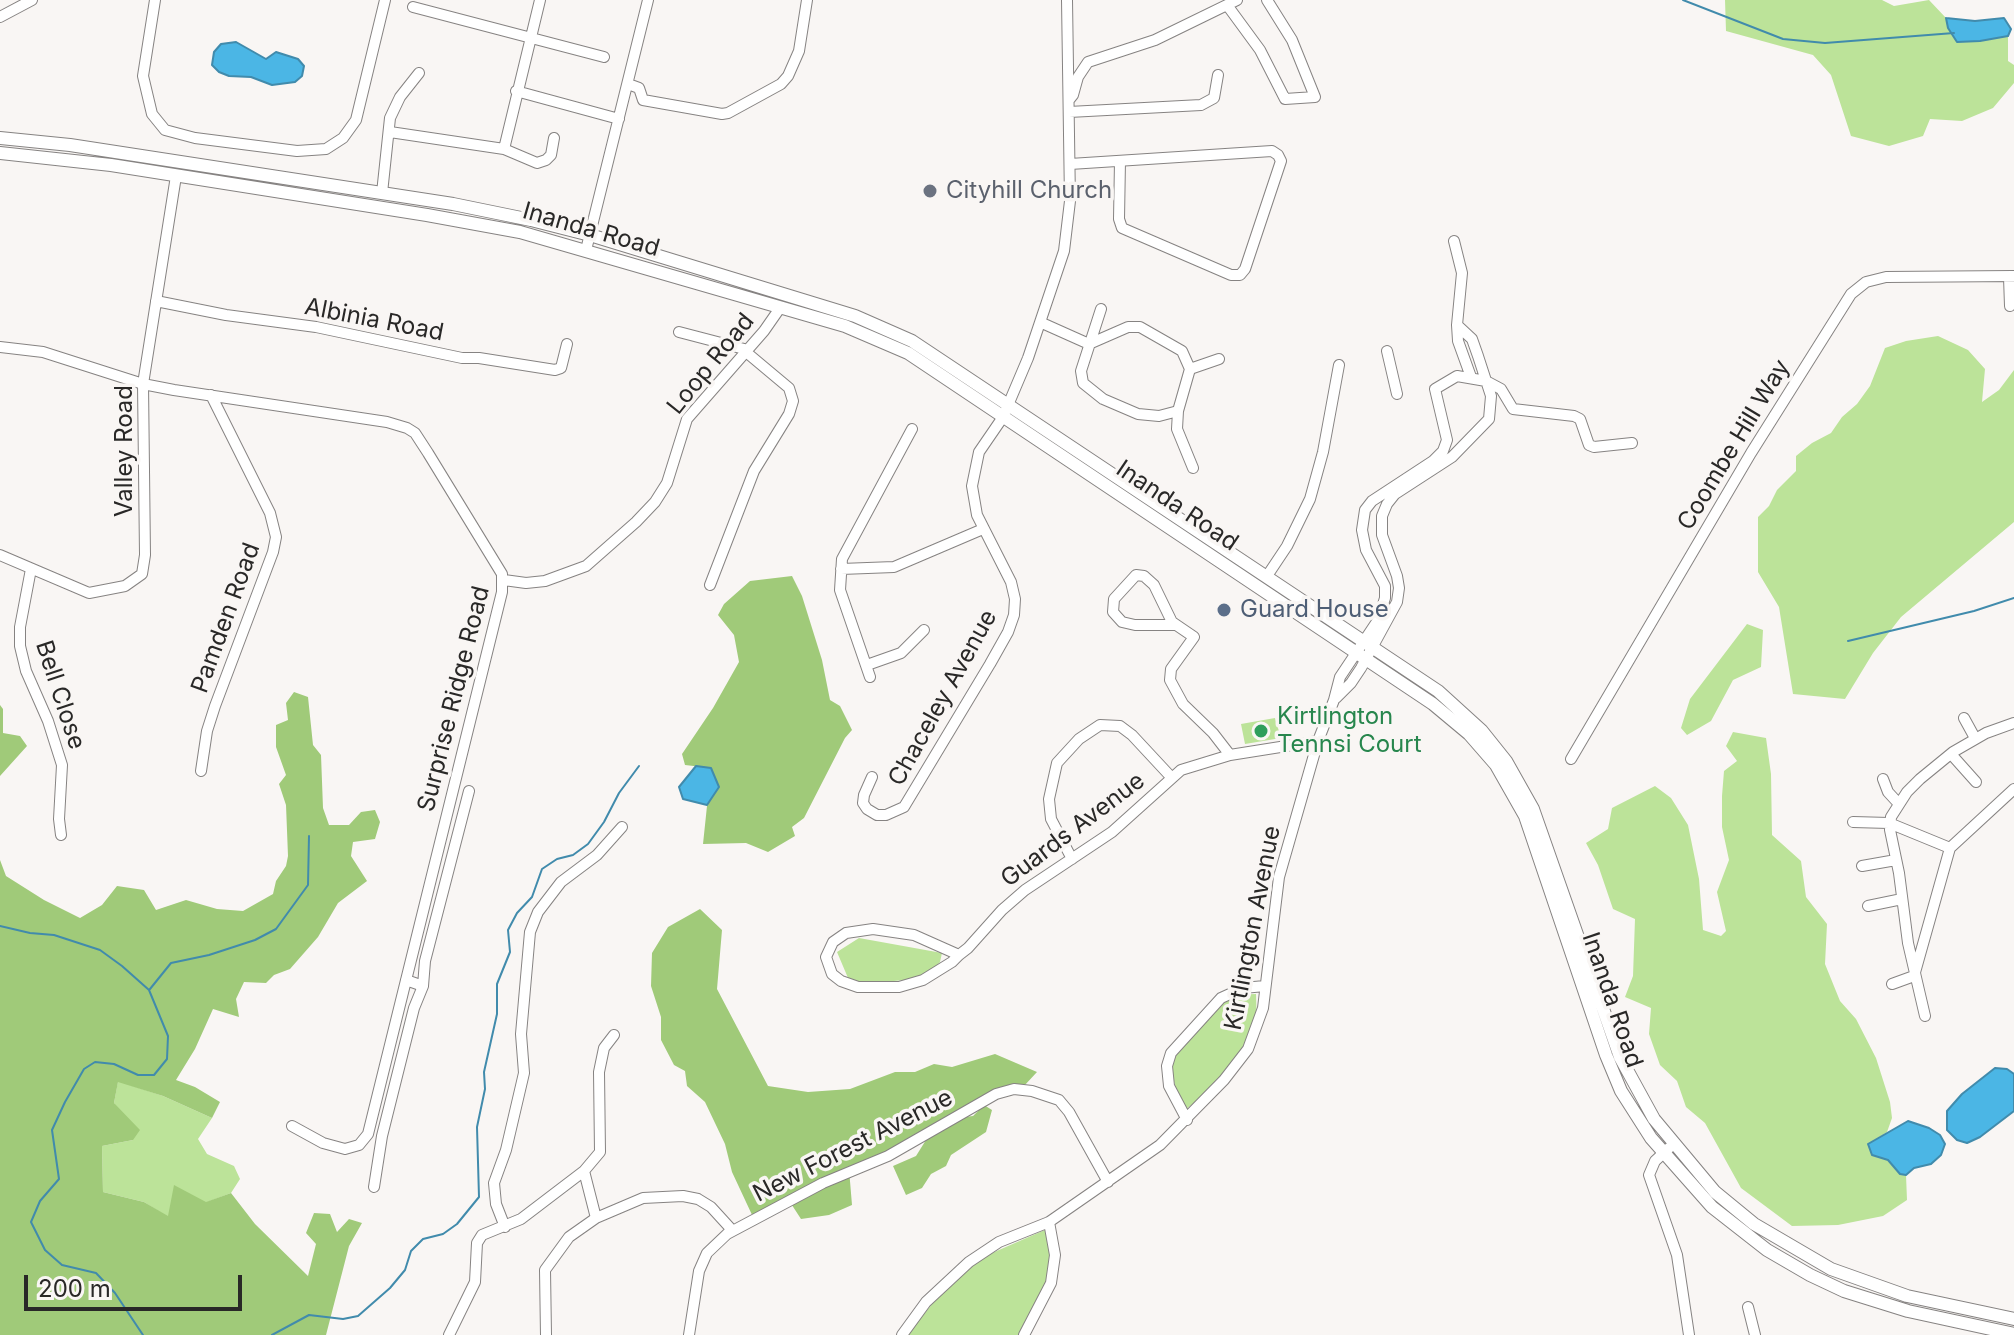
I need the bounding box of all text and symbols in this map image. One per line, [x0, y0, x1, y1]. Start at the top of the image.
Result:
place label: Cityhill Church [946, 177, 1112, 205]
marker: Cityhill Church [921, 182, 939, 200]
street label: Inanda Road [519, 197, 663, 263]
street label: Albinia Road [302, 292, 446, 348]
street label: Loop Road [662, 308, 760, 420]
street label: Coombe Hill Way [1672, 355, 1796, 535]
street label: Valley Road [111, 385, 139, 517]
street label: Inanda Road [1110, 455, 1244, 557]
street label: Pamden Road [186, 539, 266, 697]
street label: Surprise Ridge Road [412, 583, 496, 815]
place label: Guard House [1240, 596, 1389, 624]
marker: Guard House [1215, 601, 1233, 619]
street label: Chaceley Avenue [883, 605, 1003, 791]
street label: Bell Close [29, 637, 91, 753]
place label: Kirtlington Tennsi Court [1277, 703, 1422, 759]
marker: Kirtlington Tennsi Court [1252, 722, 1270, 740]
street label: Guards Avenue [995, 767, 1151, 893]
street label: Kirtlington Avenue [1219, 823, 1287, 1033]
street label: Inanda Road [1575, 929, 1649, 1071]
street label: New Forest Avenue [749, 1083, 957, 1209]
scale bar [28, 1259, 246, 1309]
text: 200 m [38, 1274, 111, 1303]

